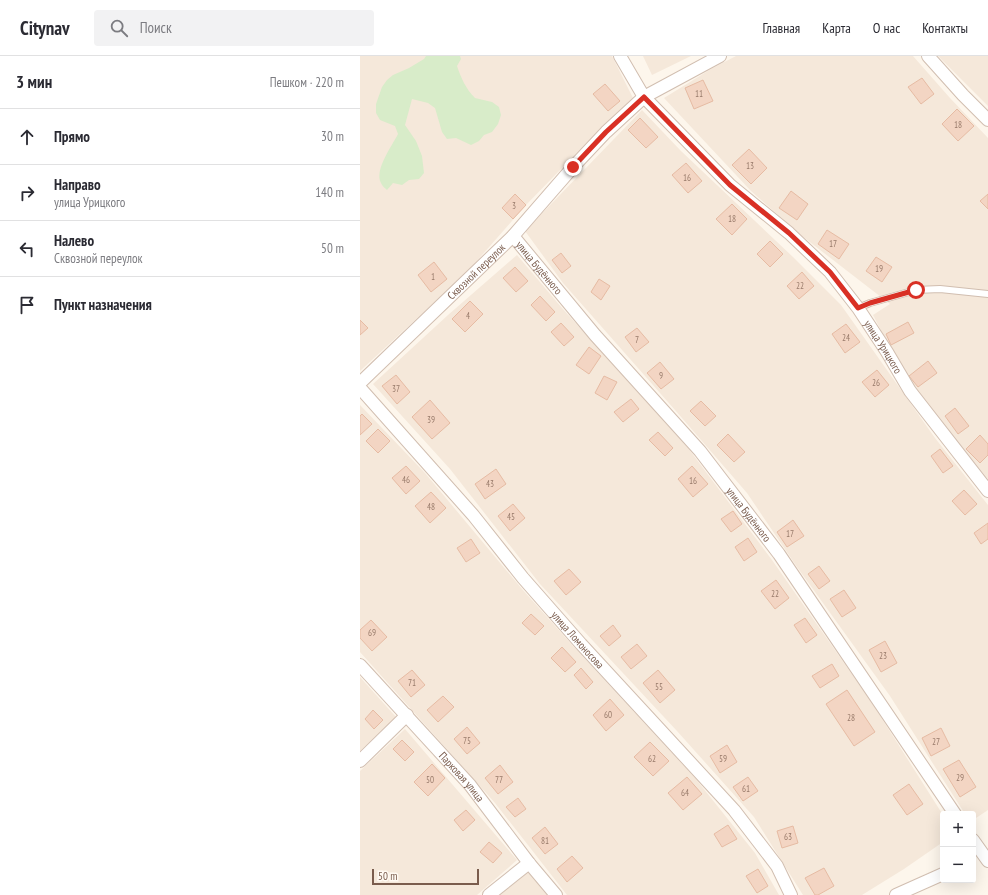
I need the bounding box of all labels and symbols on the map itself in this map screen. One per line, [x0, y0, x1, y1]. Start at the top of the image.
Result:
house number: 11 [695, 88, 703, 99]
house number: 18 [954, 119, 962, 130]
route end [564, 158, 582, 176]
house number: 13 [746, 160, 754, 171]
house number: 16 [683, 172, 691, 183]
house number: 3 [512, 200, 516, 211]
house number: 18 [728, 213, 736, 224]
street label: улица Будённого [513, 238, 566, 297]
house number: 17 [829, 238, 837, 249]
street label: Сквозной переулок [444, 240, 509, 303]
house number: 19 [875, 263, 883, 274]
house number: 1 [431, 271, 435, 282]
house number: 22 [796, 280, 804, 291]
route start [907, 281, 925, 299]
house number: 4 [466, 310, 470, 321]
street label: улица Урицкого [861, 317, 905, 376]
house number: 24 [842, 332, 850, 343]
house number: 7 [635, 334, 639, 345]
house number: 9 [659, 370, 663, 381]
house number: 26 [872, 377, 880, 388]
house number: 37 [392, 383, 400, 394]
house number: 39 [427, 414, 435, 425]
house number: 46 [402, 474, 410, 485]
house number: 16 [689, 475, 697, 486]
house number: 43 [486, 478, 494, 489]
street label: улица Будённого [723, 484, 774, 545]
house number: 48 [427, 501, 435, 512]
house number: 45 [507, 511, 515, 522]
house number: 17 [786, 528, 794, 539]
house number: 22 [771, 588, 779, 599]
street label: улица Ломоносова [548, 608, 607, 672]
house number: 69 [368, 627, 376, 638]
house number: 23 [879, 650, 887, 661]
house number: 71 [408, 677, 416, 688]
house number: 55 [655, 681, 663, 692]
house number: 60 [604, 709, 612, 720]
house number: 28 [847, 712, 855, 723]
house number: 75 [463, 735, 471, 746]
house number: 27 [932, 736, 940, 747]
street label: Парковая улица [436, 749, 487, 805]
house number: 62 [648, 753, 656, 764]
house number: 59 [719, 753, 727, 764]
house number: 29 [956, 772, 964, 783]
house number: 50 [426, 774, 434, 785]
house number: 77 [495, 774, 503, 785]
house number: 61 [742, 783, 750, 794]
house number: 64 [681, 787, 689, 798]
house number: 63 [784, 831, 792, 842]
house number: 81 [541, 835, 549, 846]
scale bar [372, 867, 479, 886]

